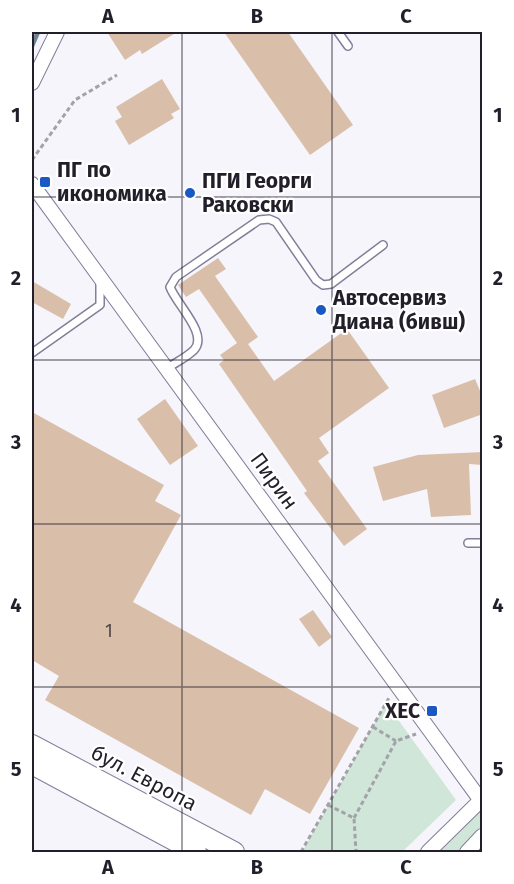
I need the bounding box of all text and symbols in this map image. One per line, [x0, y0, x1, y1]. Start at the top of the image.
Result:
text: A [101, 4, 115, 28]
text: B [251, 4, 263, 28]
text: C [400, 4, 412, 28]
text: 1 [11, 103, 21, 127]
text: 1 [493, 103, 503, 127]
place label: ПГ по икономика [57, 157, 167, 207]
place label: ПГИ Георги Раковски [202, 168, 312, 218]
marker: ПГ по икономика [38, 175, 52, 189]
marker: ПГИ Георги Раковски [183, 186, 197, 200]
text: 2 [11, 266, 21, 290]
text: 2 [493, 266, 503, 290]
place label: Автосервиз Диана (бивш) [332, 285, 465, 335]
marker: Автосервиз Диана (бивш) [314, 303, 328, 317]
text: 3 [10, 430, 21, 454]
text: 3 [492, 430, 503, 454]
street label: Пирин [245, 447, 303, 515]
text: 4 [10, 593, 22, 617]
text: 4 [492, 593, 504, 617]
house number: 1 [105, 620, 113, 642]
place label: ХЕС [384, 698, 420, 724]
marker: ХЕС [425, 704, 439, 718]
street label: бул. Европа [87, 739, 201, 817]
text: 5 [11, 757, 22, 781]
text: 5 [493, 757, 504, 781]
text: A [101, 855, 115, 879]
text: B [251, 855, 263, 879]
text: C [400, 855, 412, 879]

